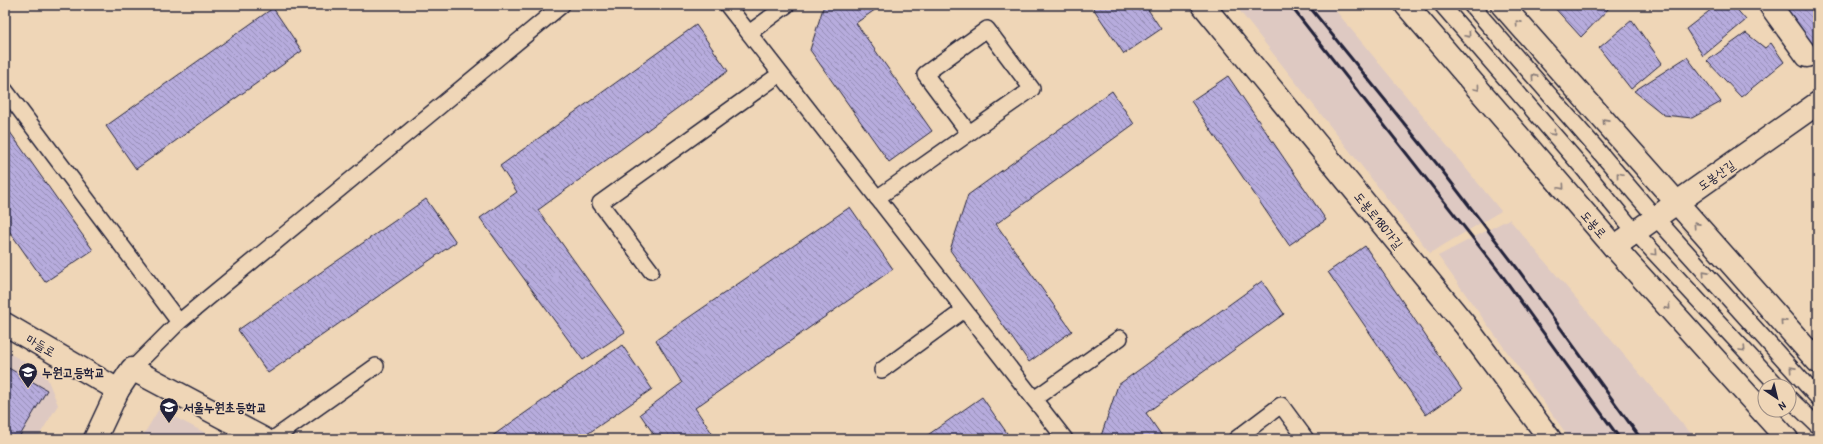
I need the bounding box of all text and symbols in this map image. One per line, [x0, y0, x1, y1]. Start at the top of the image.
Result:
one-way arrow [1516, 20, 1523, 28]
one-way arrow [1463, 30, 1470, 37]
one-way arrow [1531, 74, 1539, 82]
one-way arrow [1473, 83, 1480, 91]
one-way arrow [1602, 118, 1609, 125]
one-way arrow [1548, 128, 1555, 136]
street label: 도봉산길 [1694, 156, 1738, 194]
one-way arrow [1617, 172, 1624, 179]
one-way arrow [1557, 182, 1564, 189]
street label: 도봉로180가길 [1350, 188, 1408, 252]
street label: 도봉로 [1577, 206, 1611, 242]
one-way arrow [1693, 222, 1701, 230]
one-way arrow [1650, 248, 1658, 256]
one-way arrow [1703, 270, 1710, 277]
one-way arrow [1663, 302, 1670, 310]
one-way arrow [1780, 319, 1787, 327]
street label: 마들로 [23, 329, 59, 361]
one-way arrow [1738, 344, 1746, 352]
school or university icon: 누원고등학교 [17, 361, 39, 389]
place label: 누원고등학교 [42, 363, 105, 381]
one-way arrow [1789, 366, 1797, 374]
north arrow [1757, 378, 1797, 418]
school or university icon: 서울누원초등학교 [158, 396, 180, 424]
place label: 서울누원초등학교 [183, 398, 267, 416]
text: N [1776, 399, 1789, 414]

